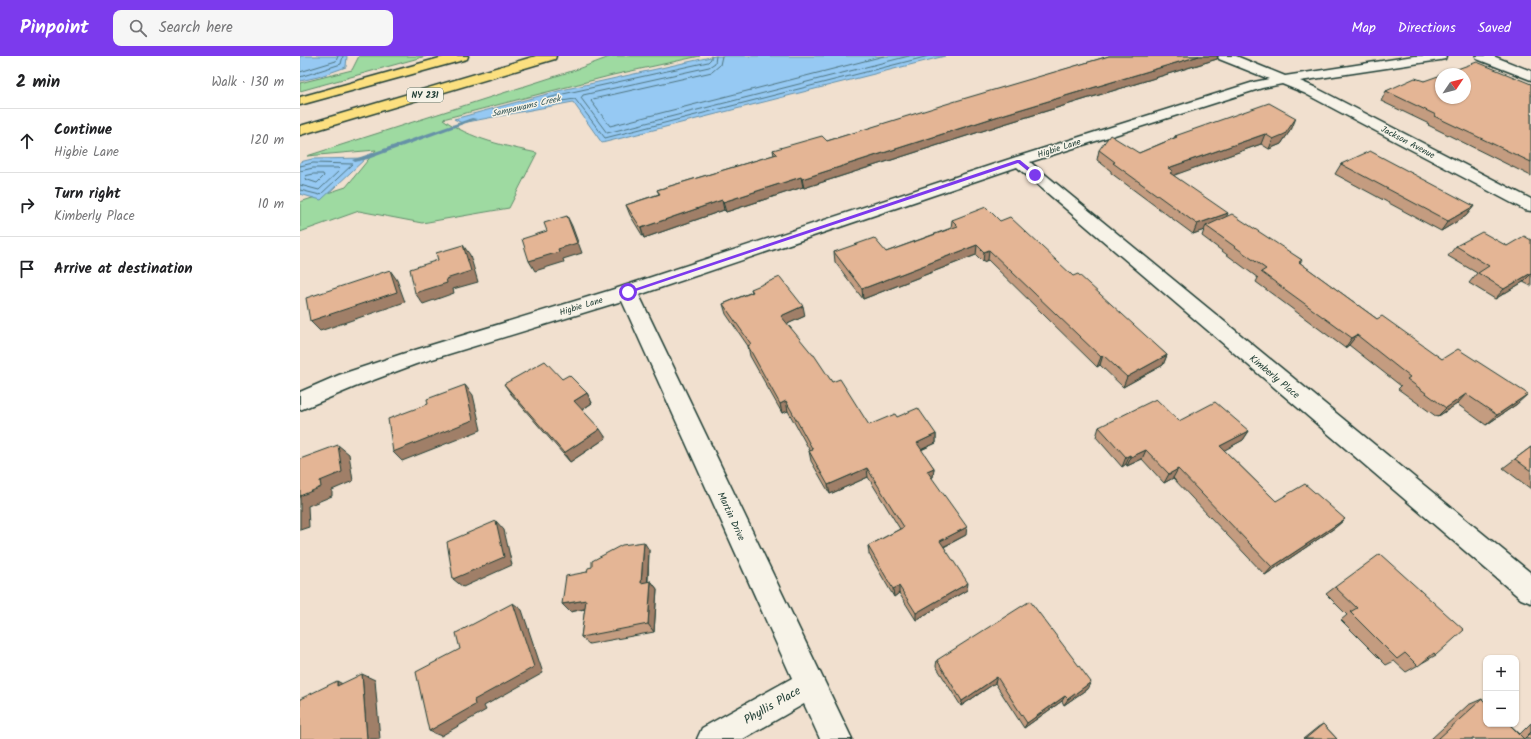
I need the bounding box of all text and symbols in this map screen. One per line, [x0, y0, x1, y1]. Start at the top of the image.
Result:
search box [113, 10, 393, 46]
text: Pinpoint [20, 13, 89, 43]
text: Search here [159, 16, 233, 40]
icon: search [127, 17, 149, 39]
text: Map [1351, 17, 1376, 39]
text: Directions [1398, 17, 1456, 39]
text: Saved [1478, 17, 1511, 39]
north arrow [1435, 68, 1471, 104]
text: 2 min [16, 69, 60, 96]
text: Walk · 130 m [211, 72, 284, 93]
road number: NY 231 [407, 88, 443, 102]
water label: Sampawams Creek [490, 91, 564, 122]
text: Continue [54, 118, 112, 142]
street label: Jackson Avenue [1378, 122, 1438, 163]
icon: ahead [16, 130, 38, 152]
text: 120 m [250, 130, 284, 151]
street label: Higbie Lane [1035, 134, 1083, 163]
text: Higbie Lane [54, 142, 119, 163]
route end [1026, 166, 1044, 184]
text: Turn right [54, 182, 121, 206]
icon: right [16, 194, 38, 216]
text: 10 m [258, 194, 284, 215]
text: Kimberly Place [54, 206, 135, 227]
text: Arrive at destination [54, 257, 193, 281]
icon: arrive [16, 258, 38, 280]
route start [619, 283, 637, 301]
street label: Higbie Lane [557, 293, 605, 320]
street label: Kimberly Place [1245, 351, 1304, 403]
street label: Martin Drive [713, 489, 750, 544]
map controls [1483, 655, 1519, 727]
button: + [1483, 655, 1519, 691]
street label: Phyllis Place [740, 681, 805, 729]
button: − [1483, 691, 1519, 727]

